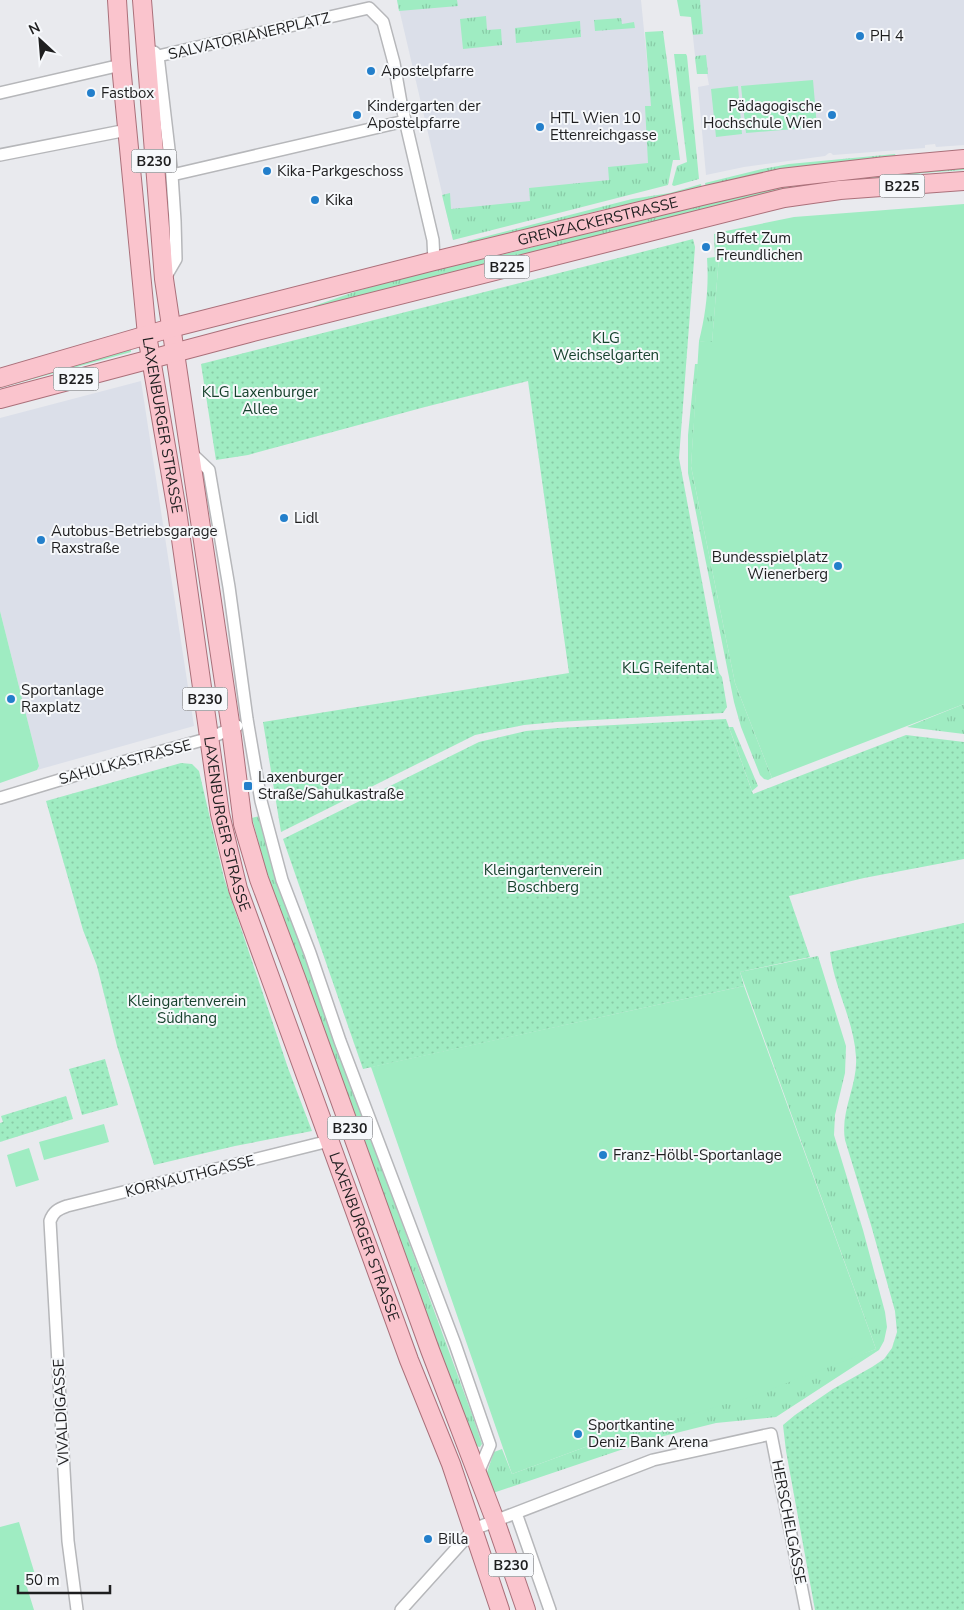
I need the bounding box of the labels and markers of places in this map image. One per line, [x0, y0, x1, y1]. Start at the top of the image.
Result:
place label: PH 4 [870, 26, 904, 46]
marker: PH 4 [854, 30, 866, 42]
place label: Apostelpfarre [381, 61, 474, 81]
marker: Apostelpfarre [365, 65, 377, 77]
place label: Fastbox [101, 83, 154, 103]
marker: Fastbox [85, 87, 97, 99]
place label: Kindergarten der Apostelpfarre [367, 96, 481, 133]
place label: Pädagogische Hochschule Wien [703, 96, 822, 133]
place label: HTL Wien 10 Ettenreichgasse [550, 108, 657, 145]
marker: Kindergarten der Apostelpfarre [351, 109, 363, 121]
marker: Pädagogische Hochschule Wien [826, 109, 838, 121]
marker: HTL Wien 10 Ettenreichgasse [534, 121, 546, 133]
place label: Kika-Parkgeschoss [277, 161, 404, 181]
marker: Kika-Parkgeschoss [261, 165, 273, 177]
place label: Kika [325, 190, 353, 210]
marker: Kika [309, 194, 321, 206]
place label: Buffet Zum Freundlichen [716, 228, 803, 265]
marker: Buffet Zum Freundlichen [700, 241, 712, 253]
place label: Lidl [294, 508, 319, 528]
marker: Lidl [278, 512, 290, 524]
place label: Autobus-Betriebsgarage Raxstraße [51, 521, 218, 558]
marker: Autobus-Betriebsgarage Raxstraße [35, 534, 47, 546]
place label: Bundesspielplatz Wienerberg [712, 547, 828, 584]
marker: Bundesspielplatz Wienerberg [832, 560, 844, 572]
place label: Sportanlage Raxplatz [21, 680, 104, 717]
marker: Sportanlage Raxplatz [5, 693, 17, 705]
place label: Laxenburger Straße/Sahulkastraße [258, 767, 404, 804]
marker: Laxenburger Straße/Sahulkastraße [242, 780, 254, 792]
place label: Franz-Hölbl-Sportanlage [613, 1145, 782, 1165]
marker: Franz-Hölbl-Sportanlage [597, 1149, 609, 1161]
place label: Sportkantine Deniz Bank Arena [588, 1415, 709, 1452]
marker: Sportkantine Deniz Bank Arena [572, 1428, 584, 1440]
place label: Billa [438, 1529, 468, 1549]
marker: Billa [422, 1533, 434, 1545]

